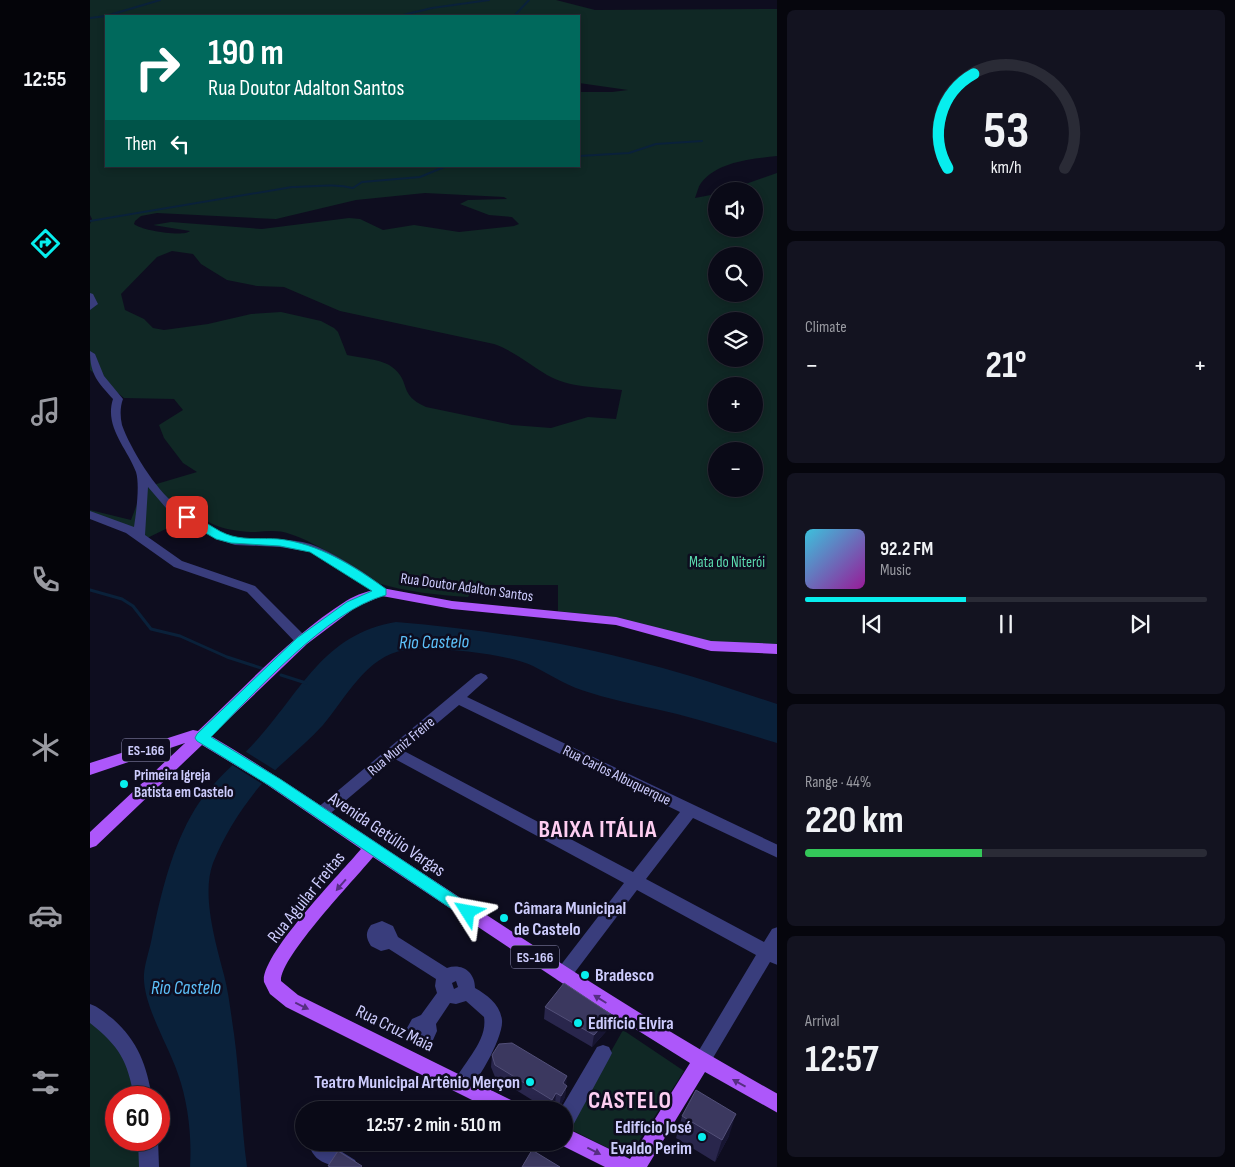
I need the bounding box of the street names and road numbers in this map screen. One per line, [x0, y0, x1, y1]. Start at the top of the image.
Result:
street label: Rua Doutor Adalton Santos [399, 569, 535, 606]
street label: Rua Muniz Freire [364, 713, 439, 780]
road number: ES-166 [122, 738, 170, 762]
street label: Rua Carlos Albuquerque [559, 741, 674, 810]
street label: Avenida Getúlio Vargas [324, 787, 449, 881]
street label: Rua Aguilar Freitas [263, 848, 349, 947]
road number: ES-166 [511, 946, 559, 969]
street label: Rua Cruz Maia [352, 1001, 437, 1056]

